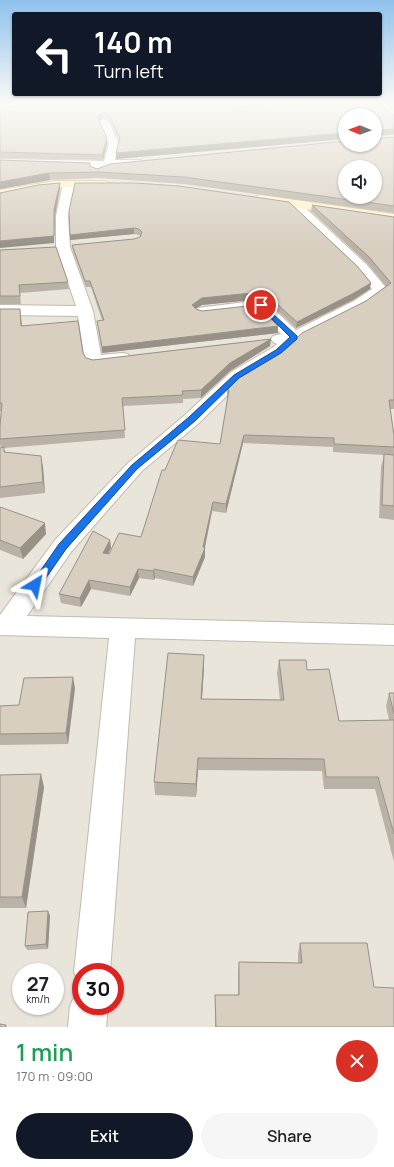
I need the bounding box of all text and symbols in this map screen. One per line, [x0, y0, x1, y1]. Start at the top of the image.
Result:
text: 140 m [94, 23, 173, 61]
icon: left [28, 28, 80, 80]
text: Turn left [94, 59, 164, 83]
north arrow [338, 108, 382, 152]
map controls [338, 108, 382, 204]
button: sound [338, 160, 382, 204]
pin [244, 288, 278, 322]
icon: arrive [250, 294, 272, 316]
position arrow [14, 564, 56, 606]
speed limit sign: 30 [72, 963, 124, 1015]
text: 27 [27, 970, 49, 997]
text: km/h [26, 992, 50, 1006]
text: 1 min [16, 1035, 73, 1068]
button: close [336, 1040, 378, 1082]
text: 170 m · 09:00 [16, 1067, 93, 1085]
button: Exit [16, 1113, 193, 1159]
button: Share [201, 1113, 378, 1159]

